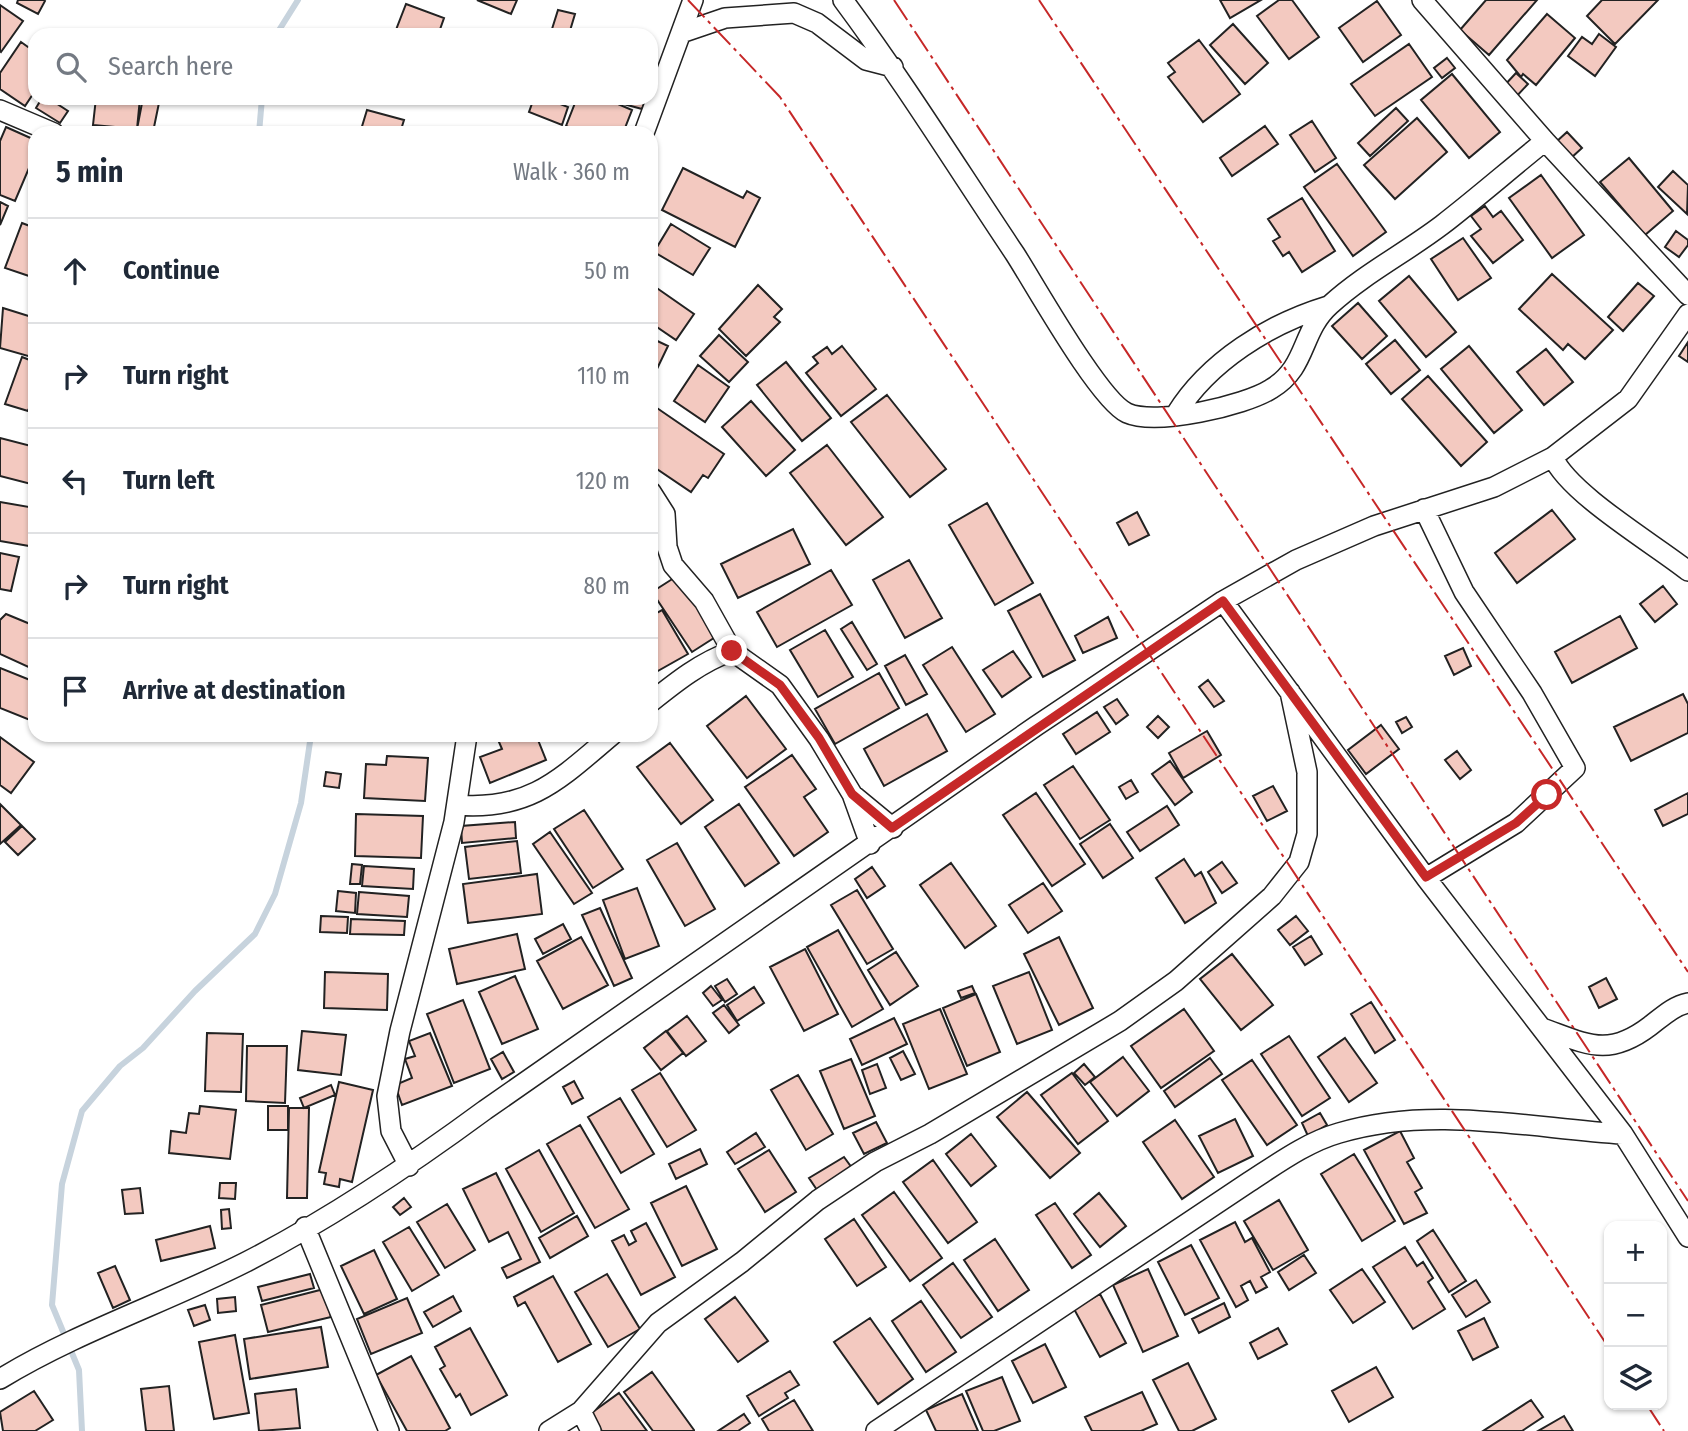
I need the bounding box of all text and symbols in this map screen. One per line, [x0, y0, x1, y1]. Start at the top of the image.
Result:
search box [28, 28, 658, 105]
icon: search [52, 48, 90, 86]
text: Search here [108, 51, 233, 82]
text: 5 min [56, 154, 123, 190]
text: Walk · 360 m [513, 158, 630, 186]
icon: ahead [56, 252, 94, 290]
text: Continue [123, 255, 220, 286]
text: 50 m [584, 257, 630, 285]
icon: right [56, 357, 94, 395]
text: Turn right [123, 360, 229, 391]
text: 110 m [577, 362, 630, 390]
icon: left [56, 462, 94, 500]
text: Turn left [123, 465, 215, 496]
text: 120 m [576, 467, 630, 495]
icon: right [56, 567, 94, 605]
text: Turn right [123, 570, 229, 601]
text: 80 m [583, 572, 630, 600]
route end [716, 635, 747, 666]
icon: arrive [56, 672, 94, 710]
text: Arrive at destination [123, 675, 346, 706]
route start [1531, 779, 1562, 810]
map controls [1604, 1221, 1667, 1410]
button: + [1604, 1221, 1667, 1284]
button: − [1604, 1284, 1667, 1347]
button: layers [1604, 1347, 1667, 1410]

